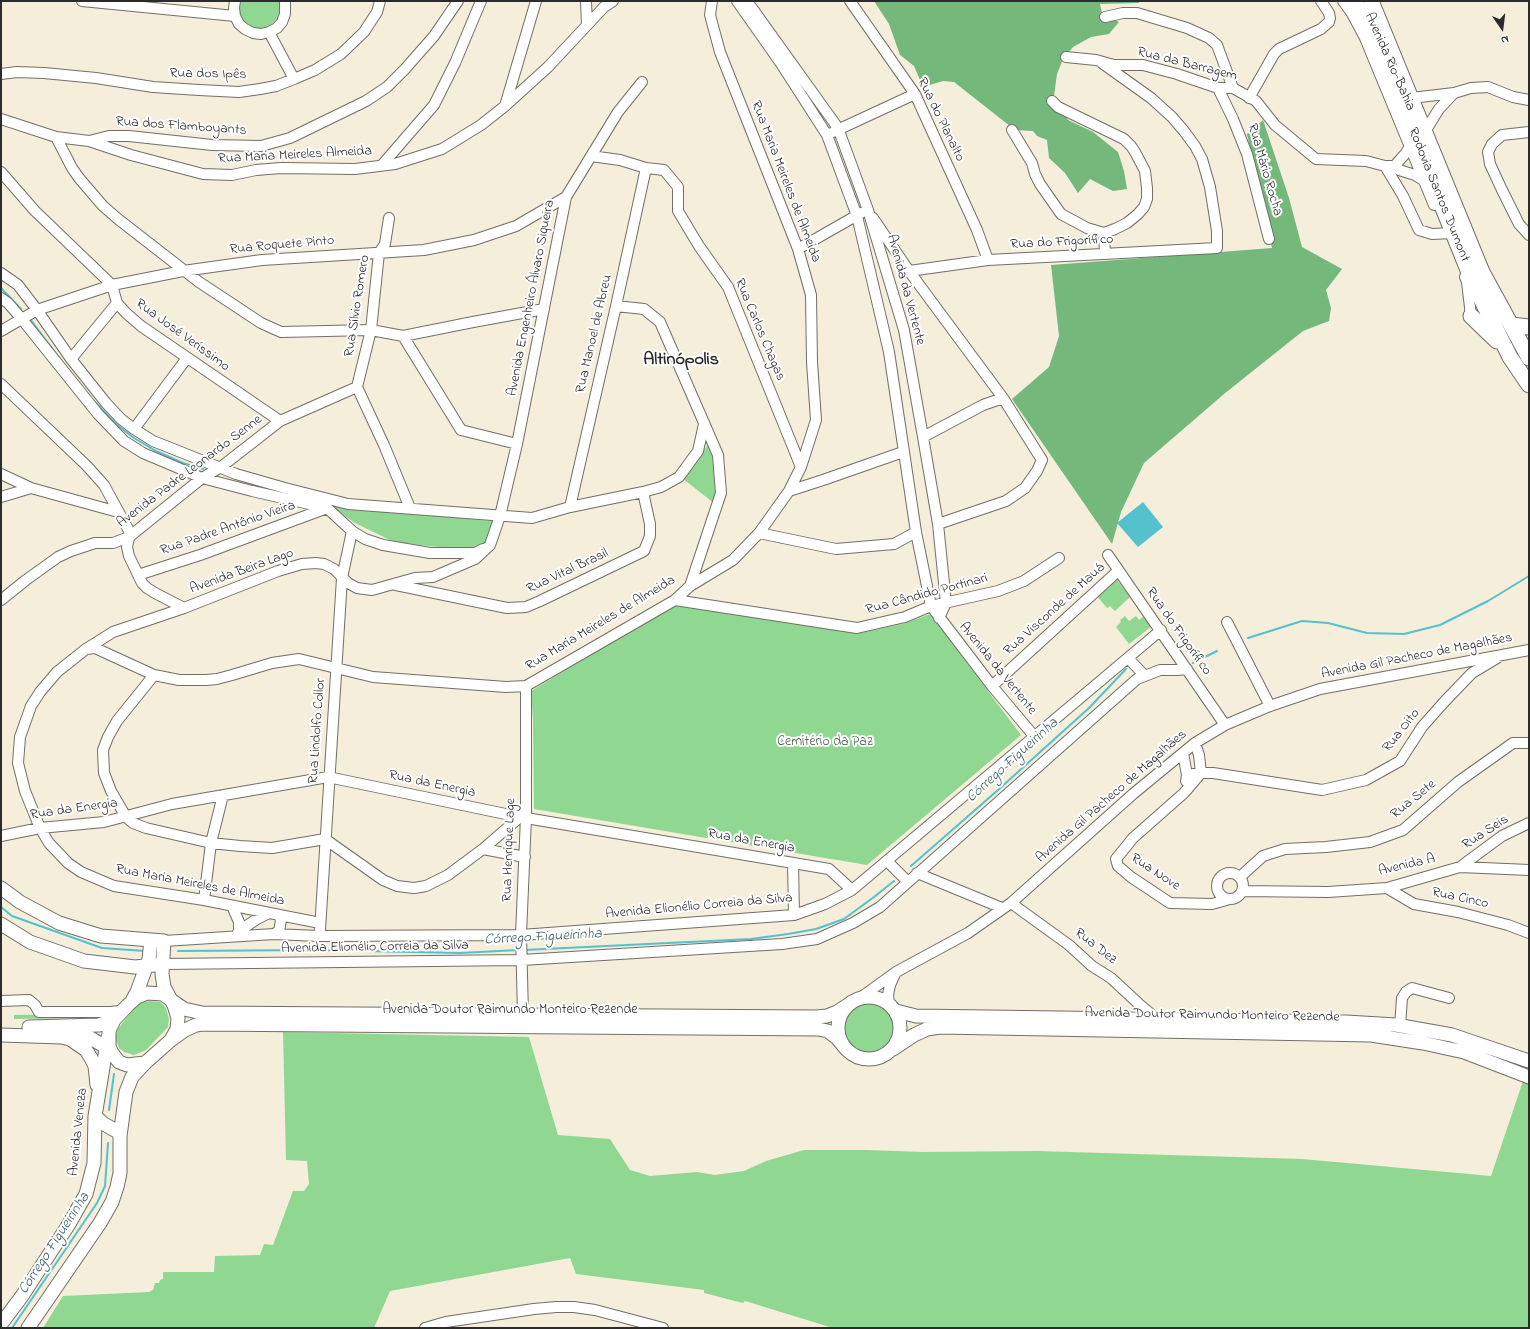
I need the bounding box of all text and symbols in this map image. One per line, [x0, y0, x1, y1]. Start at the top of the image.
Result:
north arrow [1482, 8, 1522, 48]
street label: Avenida Rio-Bahia [1360, 10, 1418, 114]
text: N [1499, 31, 1510, 48]
street label: Rua da Barragem [1135, 44, 1239, 86]
street label: Rua dos Ipês [169, 66, 247, 84]
street label: Rua do Planalto [912, 75, 968, 165]
street label: Rua Maria Meireles de Almeida [746, 99, 824, 265]
street label: Rua dos Flamboyants [115, 114, 247, 140]
street label: Rua Mário Rocha [1243, 122, 1285, 218]
street label: Rodovia Santos Dumont [1403, 125, 1473, 265]
street label: Rua Maria Meireles Almeida [218, 144, 372, 168]
street label: Avenida Engenheiro Álvaro Siqueira [505, 198, 559, 398]
street label: Rua do Frigorífico [1010, 232, 1114, 254]
street label: Rua Roquete Pinto [229, 233, 335, 259]
street label: Avenida da Vertente [882, 233, 928, 347]
street label: Rua Sílvio Romero [342, 254, 374, 358]
street label: Rua Manoel de Abreu [573, 273, 617, 395]
street label: Rua Carlos Chagas [730, 276, 788, 384]
street label: Rua José Veríssimo [132, 296, 232, 376]
district label: Altinópolis [643, 350, 719, 372]
street label: Avenida Padre Leonardo Senne [114, 412, 266, 532]
street label: Rua Padre Antônio Vieira [158, 498, 298, 560]
street label: Avenida Beira Lago [188, 545, 296, 599]
street label: Rua Vital Brasil [525, 546, 611, 598]
street label: Rua Visconde de Mauá [1001, 560, 1109, 660]
street label: Rua Cândido Portinari [864, 571, 990, 619]
street label: Rua Maria Meireles de Almeida [523, 573, 679, 675]
street label: Rua do Frigorífico [1142, 585, 1214, 679]
street label: Avenida da Vertente [955, 619, 1039, 719]
street label: Avenida Gil Pacheco de Magalhães [1320, 630, 1514, 684]
street label: Rua Lindolfo Collor [306, 678, 330, 784]
street label: Rua Oito [1380, 706, 1424, 756]
water label: Córrego Figueirinha [963, 715, 1063, 807]
street label: Avenida Gil Pacheco de Magalhães [1033, 727, 1191, 867]
park label: Cemitério da Paz [777, 735, 873, 751]
street label: Rua da Energia [387, 768, 477, 802]
street label: Rua Sete [1388, 777, 1440, 823]
street label: Rua da Energia [29, 796, 119, 824]
street label: Rua Henrique Lage [500, 798, 520, 902]
street label: Rua Seis [1460, 812, 1512, 854]
street label: Rua da Energia [706, 826, 796, 858]
street label: Rua Nove [1127, 851, 1183, 895]
street label: Avenida A [1377, 851, 1437, 881]
street label: Rua Maria Meireles de Almeida [114, 861, 286, 911]
street label: Rua Cinco [1430, 885, 1490, 913]
street label: Avenida Elionélio Correia da Silva [605, 890, 793, 924]
street label: Rua Dez [1070, 925, 1120, 969]
water label: Córrego Figueirinha [484, 926, 602, 950]
street label: Avenida Elionélio Correia da Silva [281, 938, 469, 958]
street label: Avenida Doutor Raimundo Monteiro Rezende [382, 1003, 638, 1019]
street label: Avenida Doutor Raimundo Monteiro Rezende [1084, 1005, 1340, 1027]
street label: Avenida Veneza [66, 1087, 92, 1177]
water label: Córrego Figueirinha [15, 1190, 95, 1298]

